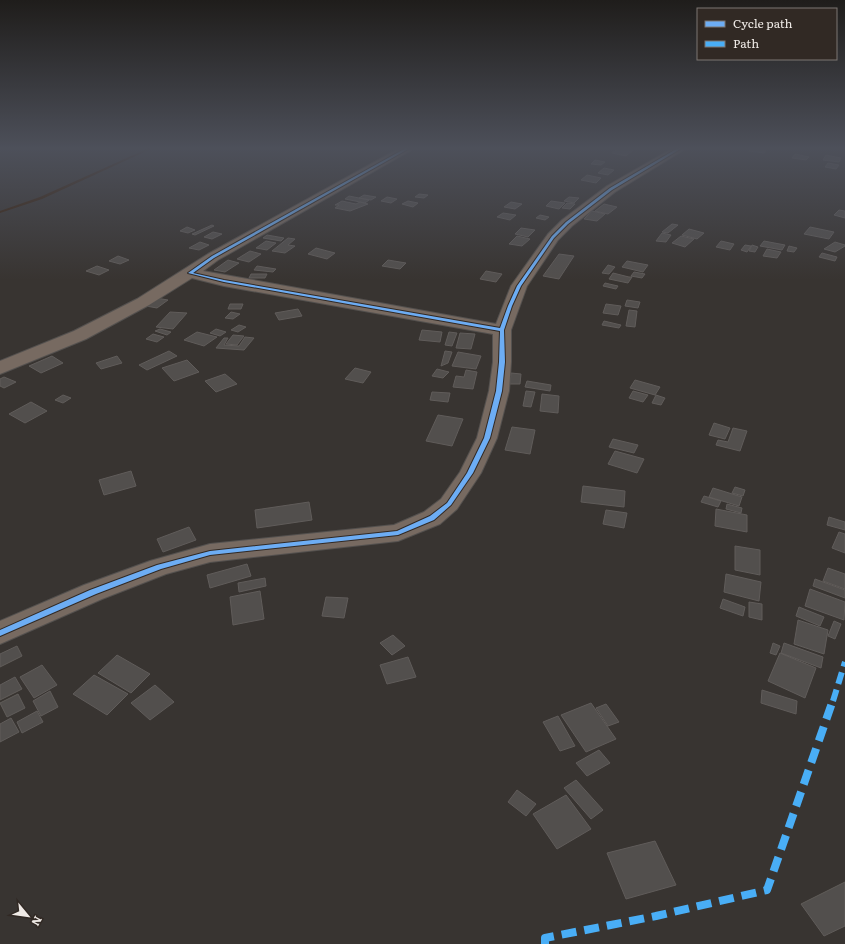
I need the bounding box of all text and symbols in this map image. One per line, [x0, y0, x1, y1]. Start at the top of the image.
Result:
legend [697, 8, 837, 60]
text: Cycle path [733, 14, 793, 32]
text: Path [733, 34, 759, 52]
north arrow [8, 896, 48, 936]
text: N [28, 913, 47, 929]

